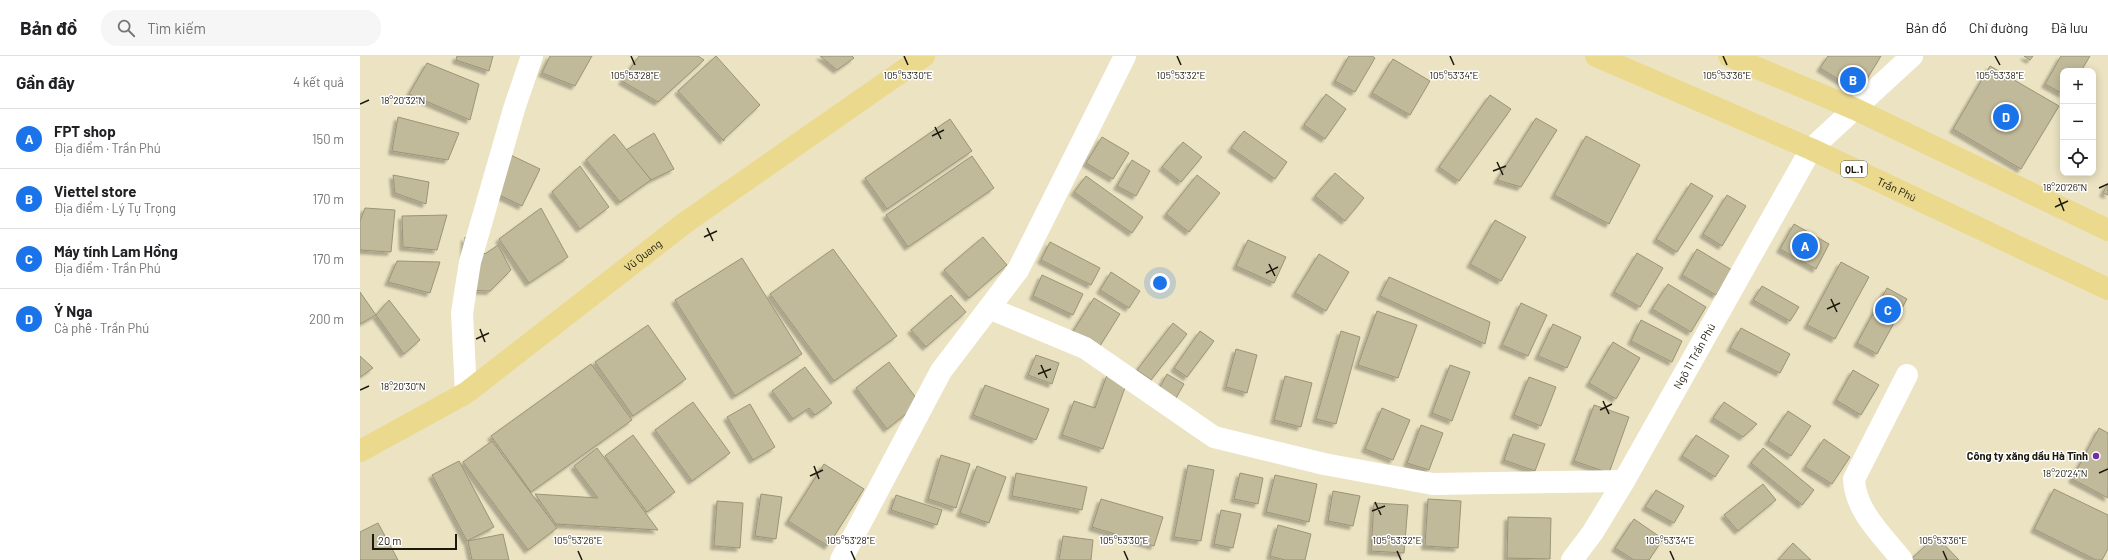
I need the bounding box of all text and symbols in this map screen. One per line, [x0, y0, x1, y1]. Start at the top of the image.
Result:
search box [101, 10, 381, 46]
text: Bản đồ [20, 16, 77, 39]
icon: search [115, 17, 137, 39]
text: Tìm kiếm [147, 19, 206, 37]
text: Bản đồ [1905, 19, 1947, 36]
text: Chỉ đường [1969, 19, 2028, 36]
text: Đã lưu [2050, 19, 2088, 36]
pin: B [1840, 65, 1866, 95]
map controls [2060, 68, 2096, 176]
button: + [2060, 68, 2096, 104]
text: 105°53'28"E [611, 69, 659, 81]
text: 105°53'30"E [883, 69, 933, 81]
text: 105°53'32"E [1157, 69, 1205, 81]
text: 105°53'34"E [1430, 69, 1478, 81]
text: 105°53'36"E [1703, 69, 1751, 81]
text: 105°53'38"E [1976, 69, 2024, 81]
text: Gần đây [16, 72, 75, 92]
text: 4 kết quả [293, 74, 344, 90]
text: 18°20'32"N [381, 94, 425, 106]
pin: D [1993, 102, 2019, 132]
button: − [2060, 104, 2096, 140]
text: FPT shop [54, 122, 116, 140]
text: A [25, 131, 33, 147]
text: 150 m [312, 131, 344, 147]
text: Địa điểm · Trần Phú [54, 140, 161, 156]
button: locate [2060, 140, 2096, 176]
road number: QL.1 [1841, 161, 1867, 177]
street label: Trần Phú [1875, 174, 1919, 204]
text: 18°20'26"N [2043, 181, 2087, 193]
text: Viettel store [54, 182, 137, 200]
text: B [25, 191, 33, 207]
text: 170 m [313, 191, 344, 207]
text: Địa điểm · Lý Tự Trọng [54, 200, 176, 216]
pin: A [1792, 231, 1818, 261]
street label: Vũ Quang [621, 236, 664, 274]
text: Máy tính Lam Hồng [54, 242, 178, 260]
text: C [25, 251, 33, 267]
text: 170 m [313, 251, 344, 267]
text: Địa điểm · Trần Phú [54, 260, 161, 276]
your location [1150, 273, 1170, 293]
pin: C [1875, 295, 1901, 325]
text: Ý Nga [54, 302, 93, 320]
text: D [25, 311, 33, 327]
text: 200 m [309, 311, 344, 327]
text: Cà phê · Trần Phú [54, 320, 149, 336]
street label: Ngõ 11 Trần Phú [1670, 321, 1718, 391]
text: 18°20'30"N [380, 380, 426, 392]
place label: Công ty xăng dầu Hà Tĩnh [1967, 449, 2088, 462]
marker: Công ty xăng dầu Hà Tĩnh [2091, 451, 2101, 461]
text: 18°20'24"N [2043, 467, 2087, 479]
scale bar [372, 532, 457, 551]
text: 20 m [378, 534, 401, 547]
text: 105°53'26"E [554, 534, 602, 546]
text: 105°53'28"E [827, 534, 875, 546]
text: 105°53'30"E [1099, 534, 1149, 546]
text: 105°53'32"E [1373, 534, 1421, 546]
text: 105°53'34"E [1646, 534, 1694, 546]
text: 105°53'36"E [1919, 534, 1967, 546]

